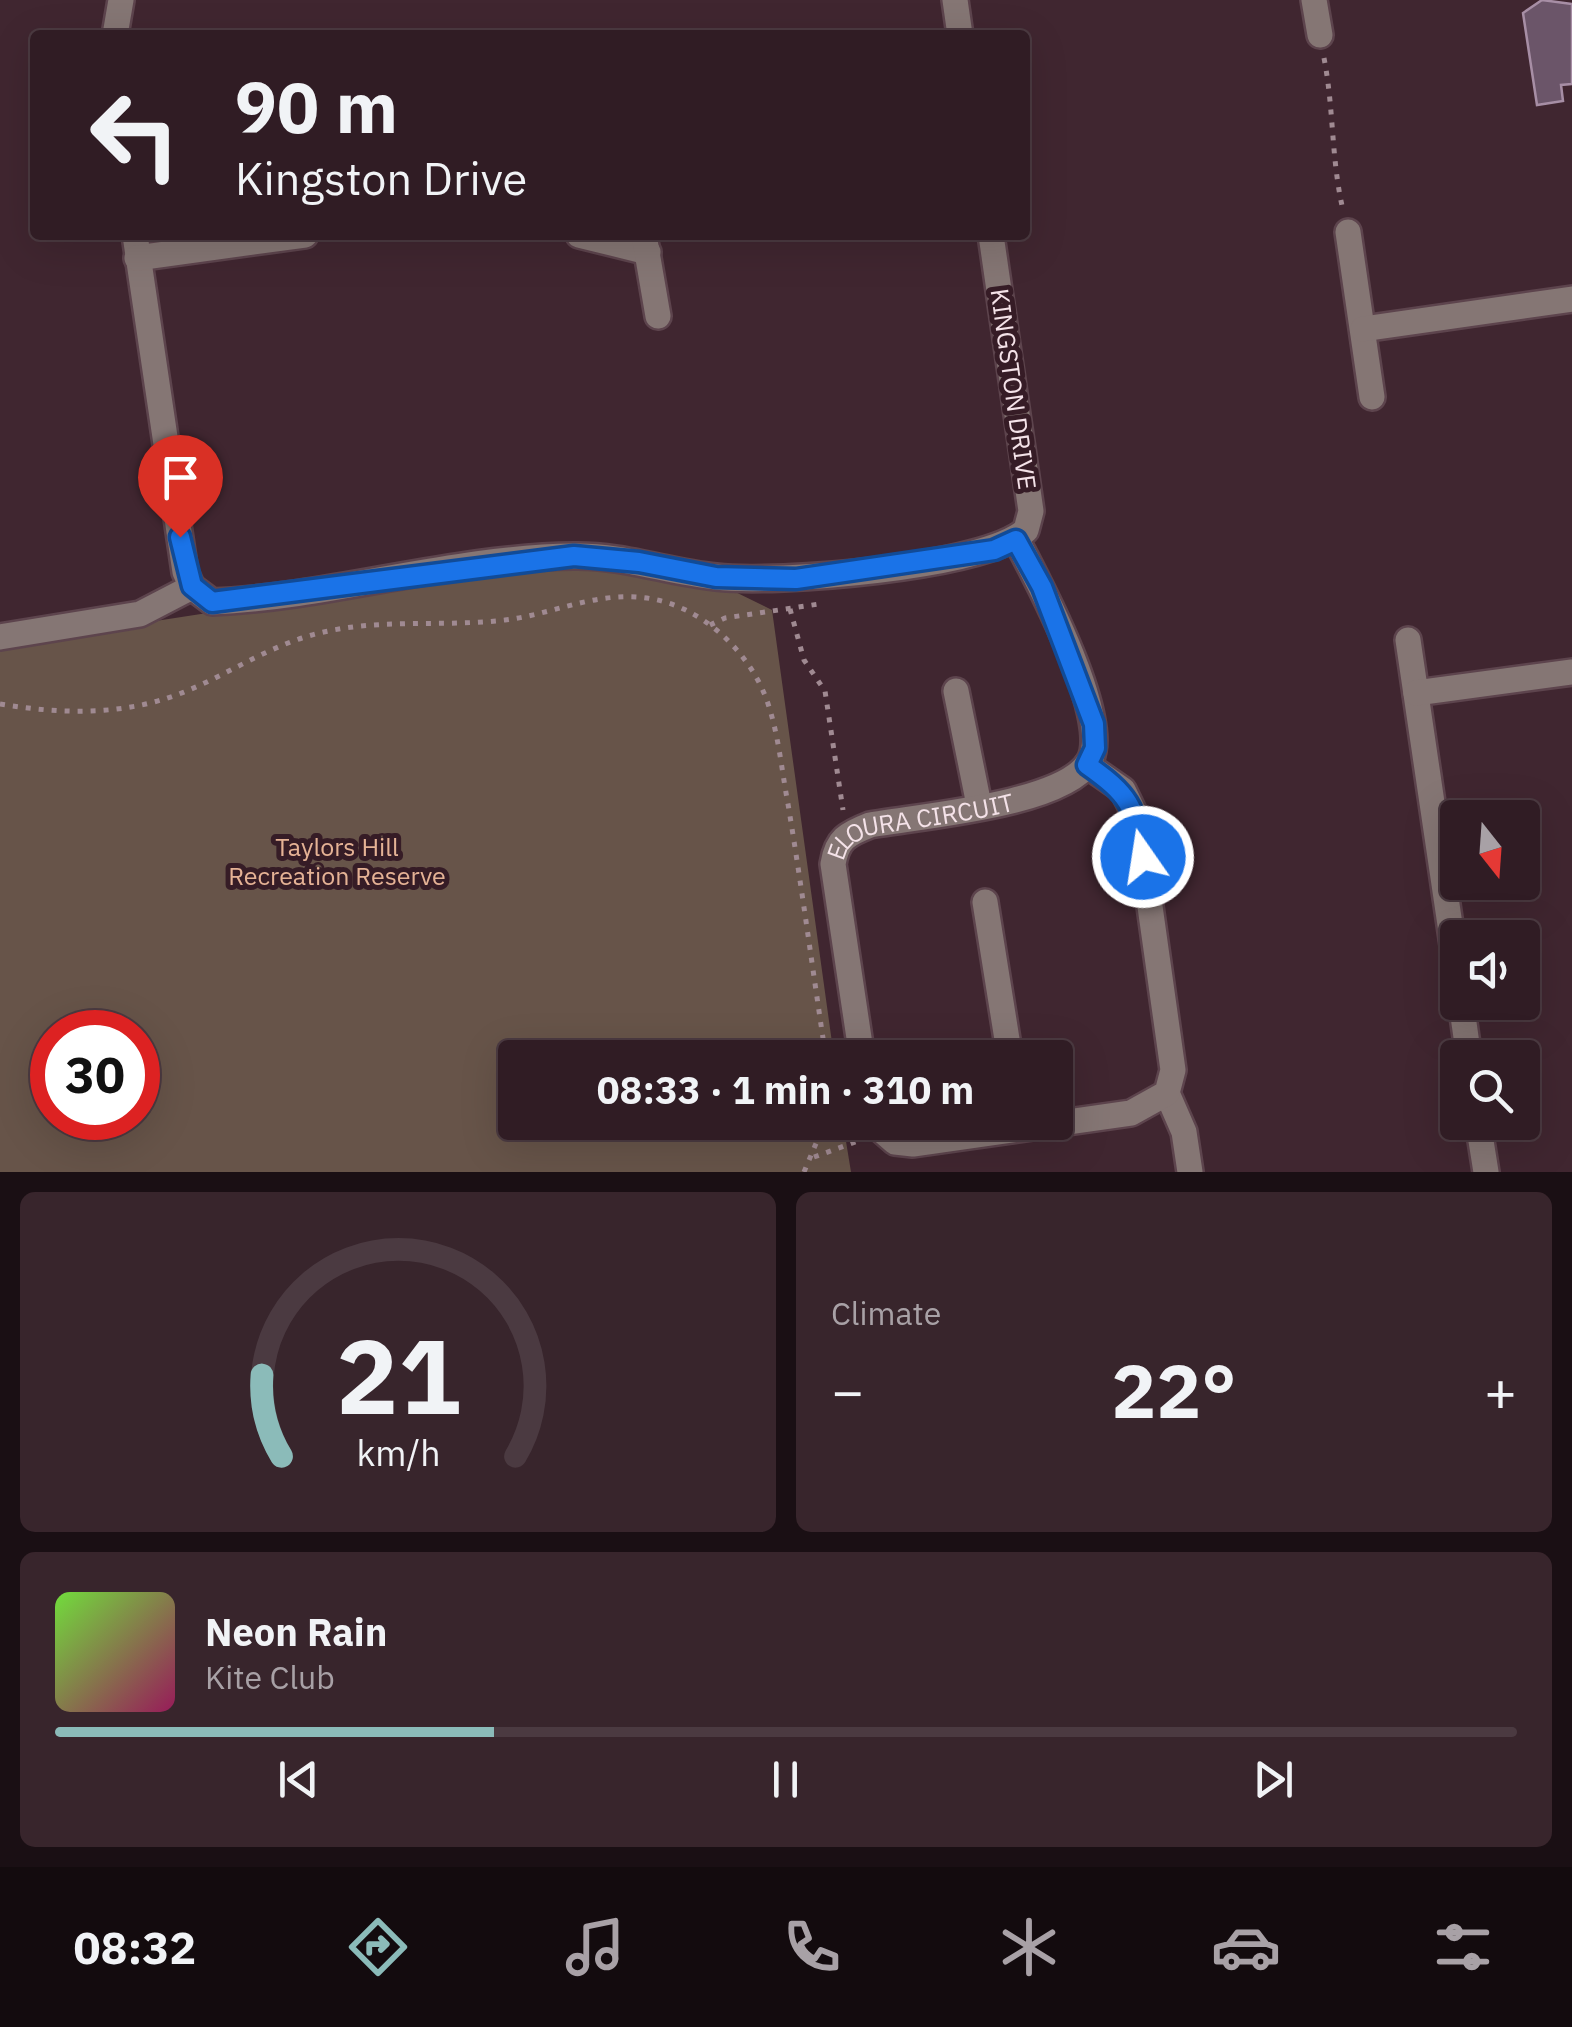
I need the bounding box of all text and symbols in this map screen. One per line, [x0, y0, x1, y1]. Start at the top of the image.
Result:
text: 90 m [235, 61, 398, 152]
icon: left [70, 70, 200, 200]
text: Kingston Drive [235, 149, 527, 207]
street label: KINGSTON DRIVE [984, 286, 1044, 492]
pin [138, 435, 223, 538]
icon: arrive [153, 450, 208, 505]
street label: ELOURA CIRCUIT [818, 785, 1017, 864]
north arrow [1440, 800, 1540, 900]
map controls [1440, 800, 1540, 1140]
position arrow [1091, 805, 1195, 909]
park label: Taylors Hill Recreation Reserve [228, 830, 446, 892]
button: sound [1440, 920, 1540, 1020]
speed limit sign: 30 [30, 1010, 160, 1140]
button: search [1440, 1040, 1540, 1140]
text: 08:33 · 1 min · 310 m [597, 1065, 974, 1114]
text: Climate [831, 1292, 941, 1334]
text: 21 [336, 1307, 460, 1443]
text: 22° [1111, 1341, 1237, 1439]
text: − [831, 1355, 864, 1426]
text: + [1484, 1355, 1517, 1426]
text: km/h [356, 1429, 440, 1476]
text: Neon Rain [205, 1607, 387, 1656]
text: Kite Club [205, 1656, 335, 1698]
icon: previous [271, 1752, 326, 1807]
icon: pause [758, 1752, 813, 1807]
icon: next [1246, 1752, 1301, 1807]
icon: directions [343, 1912, 413, 1982]
icon: music [560, 1912, 630, 1982]
icon: phone [777, 1912, 847, 1982]
icon: climate [994, 1912, 1064, 1982]
icon: car [1211, 1912, 1281, 1982]
icon: filters [1428, 1912, 1498, 1982]
text: 08:32 [74, 1918, 196, 1976]

